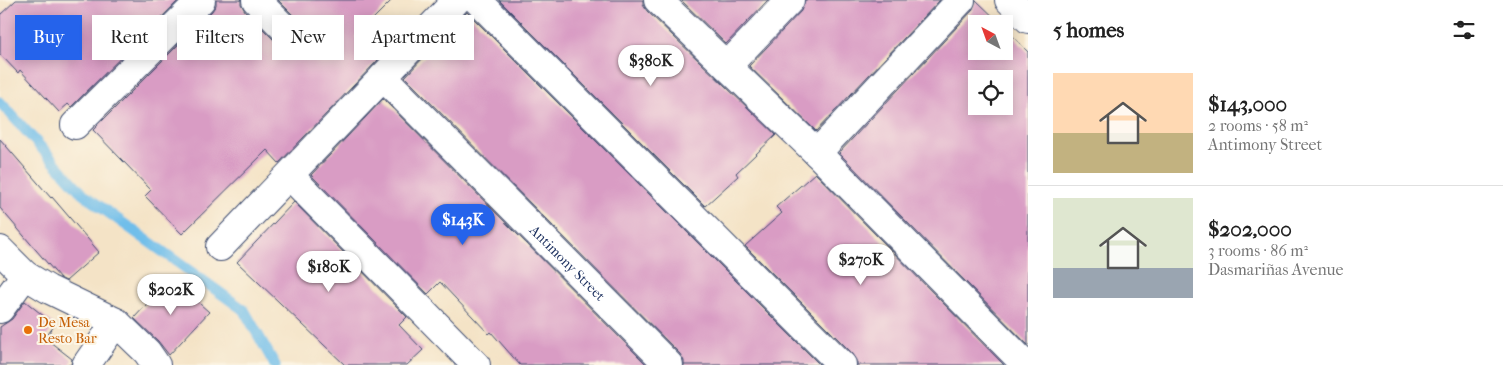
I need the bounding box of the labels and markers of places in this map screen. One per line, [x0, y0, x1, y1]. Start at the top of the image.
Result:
pin: $380K [616, 44, 686, 87]
pin: $143K [428, 204, 498, 246]
pin: $270K [826, 244, 896, 286]
pin: $180K [294, 250, 364, 293]
pin: $202K [136, 274, 206, 316]
place label: De Mesa Resto Bar [38, 314, 97, 347]
marker: De Mesa Resto Bar [22, 324, 34, 336]

